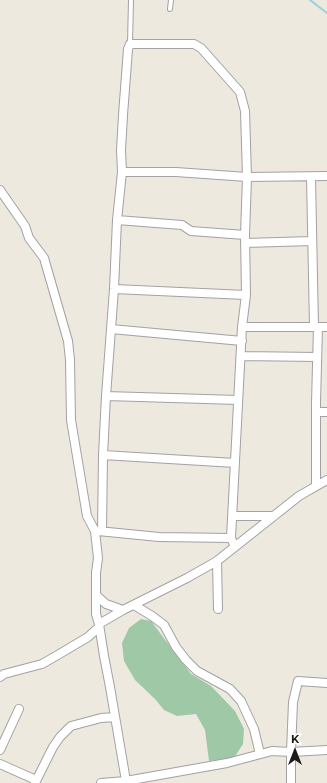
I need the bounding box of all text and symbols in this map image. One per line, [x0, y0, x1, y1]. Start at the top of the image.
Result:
north arrow [275, 731, 315, 771]
text: K [291, 732, 299, 746]

